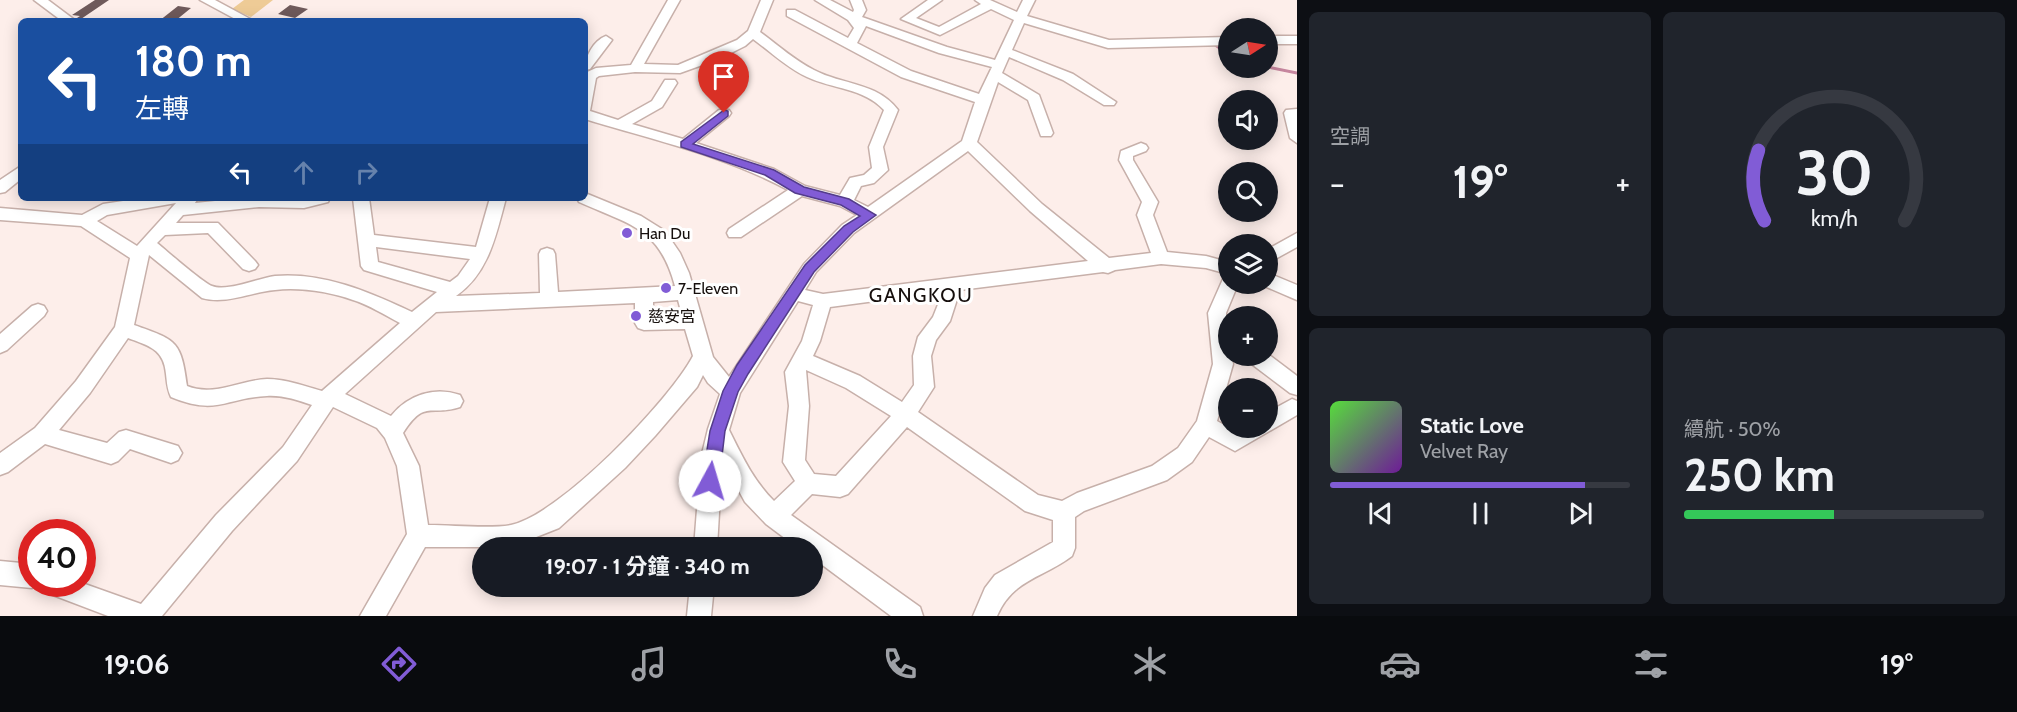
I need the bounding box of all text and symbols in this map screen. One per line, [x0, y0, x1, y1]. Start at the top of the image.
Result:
north arrow [1218, 18, 1278, 78]
map controls [1218, 18, 1278, 438]
text: 180 m [135, 35, 251, 87]
icon: left [36, 42, 114, 120]
pin [698, 51, 749, 113]
icon: arrive [707, 60, 740, 93]
button: sound [1218, 90, 1278, 150]
text: 左轉 [135, 92, 189, 125]
text: 空調 [1330, 124, 1370, 148]
text: 30 [1795, 135, 1873, 211]
text: 19° [1453, 155, 1507, 209]
icon: left [224, 156, 257, 189]
icon: ahead [287, 156, 320, 189]
icon: right [350, 156, 383, 189]
button: search [1218, 162, 1278, 222]
text: − [1330, 163, 1345, 203]
text: + [1615, 163, 1630, 203]
text: km/h [1811, 205, 1857, 231]
place label: Han Du [639, 224, 690, 243]
marker: Han Du [620, 226, 634, 240]
button: layers [1218, 234, 1278, 294]
place label: 7-Eleven [678, 279, 738, 298]
marker: 7-Eleven [659, 281, 673, 295]
district label: GANGKOU [869, 283, 973, 307]
button: + [1218, 306, 1278, 366]
place label: 慈安宮 [648, 307, 696, 326]
marker: 慈安宮 [629, 309, 643, 323]
button: − [1218, 378, 1278, 438]
text: Static Love [1420, 412, 1524, 439]
text: 續航 · 50% [1684, 417, 1781, 441]
text: Velvet Ray [1420, 439, 1508, 463]
text: 250 km [1684, 448, 1835, 502]
position arrow [678, 449, 742, 513]
icon: previous [1364, 497, 1397, 530]
icon: pause [1464, 497, 1497, 530]
icon: next [1564, 497, 1597, 530]
speed limit sign: 40 [18, 519, 96, 597]
text: 19:07 · 1 分鐘 · 340 m [545, 553, 750, 580]
icon: directions [378, 643, 420, 685]
icon: music [628, 643, 670, 685]
icon: phone [879, 643, 921, 685]
icon: climate [1129, 643, 1171, 685]
icon: car [1379, 643, 1421, 685]
icon: filters [1630, 643, 1672, 685]
text: 19:06 [104, 648, 170, 681]
text: 19° [1880, 648, 1913, 681]

